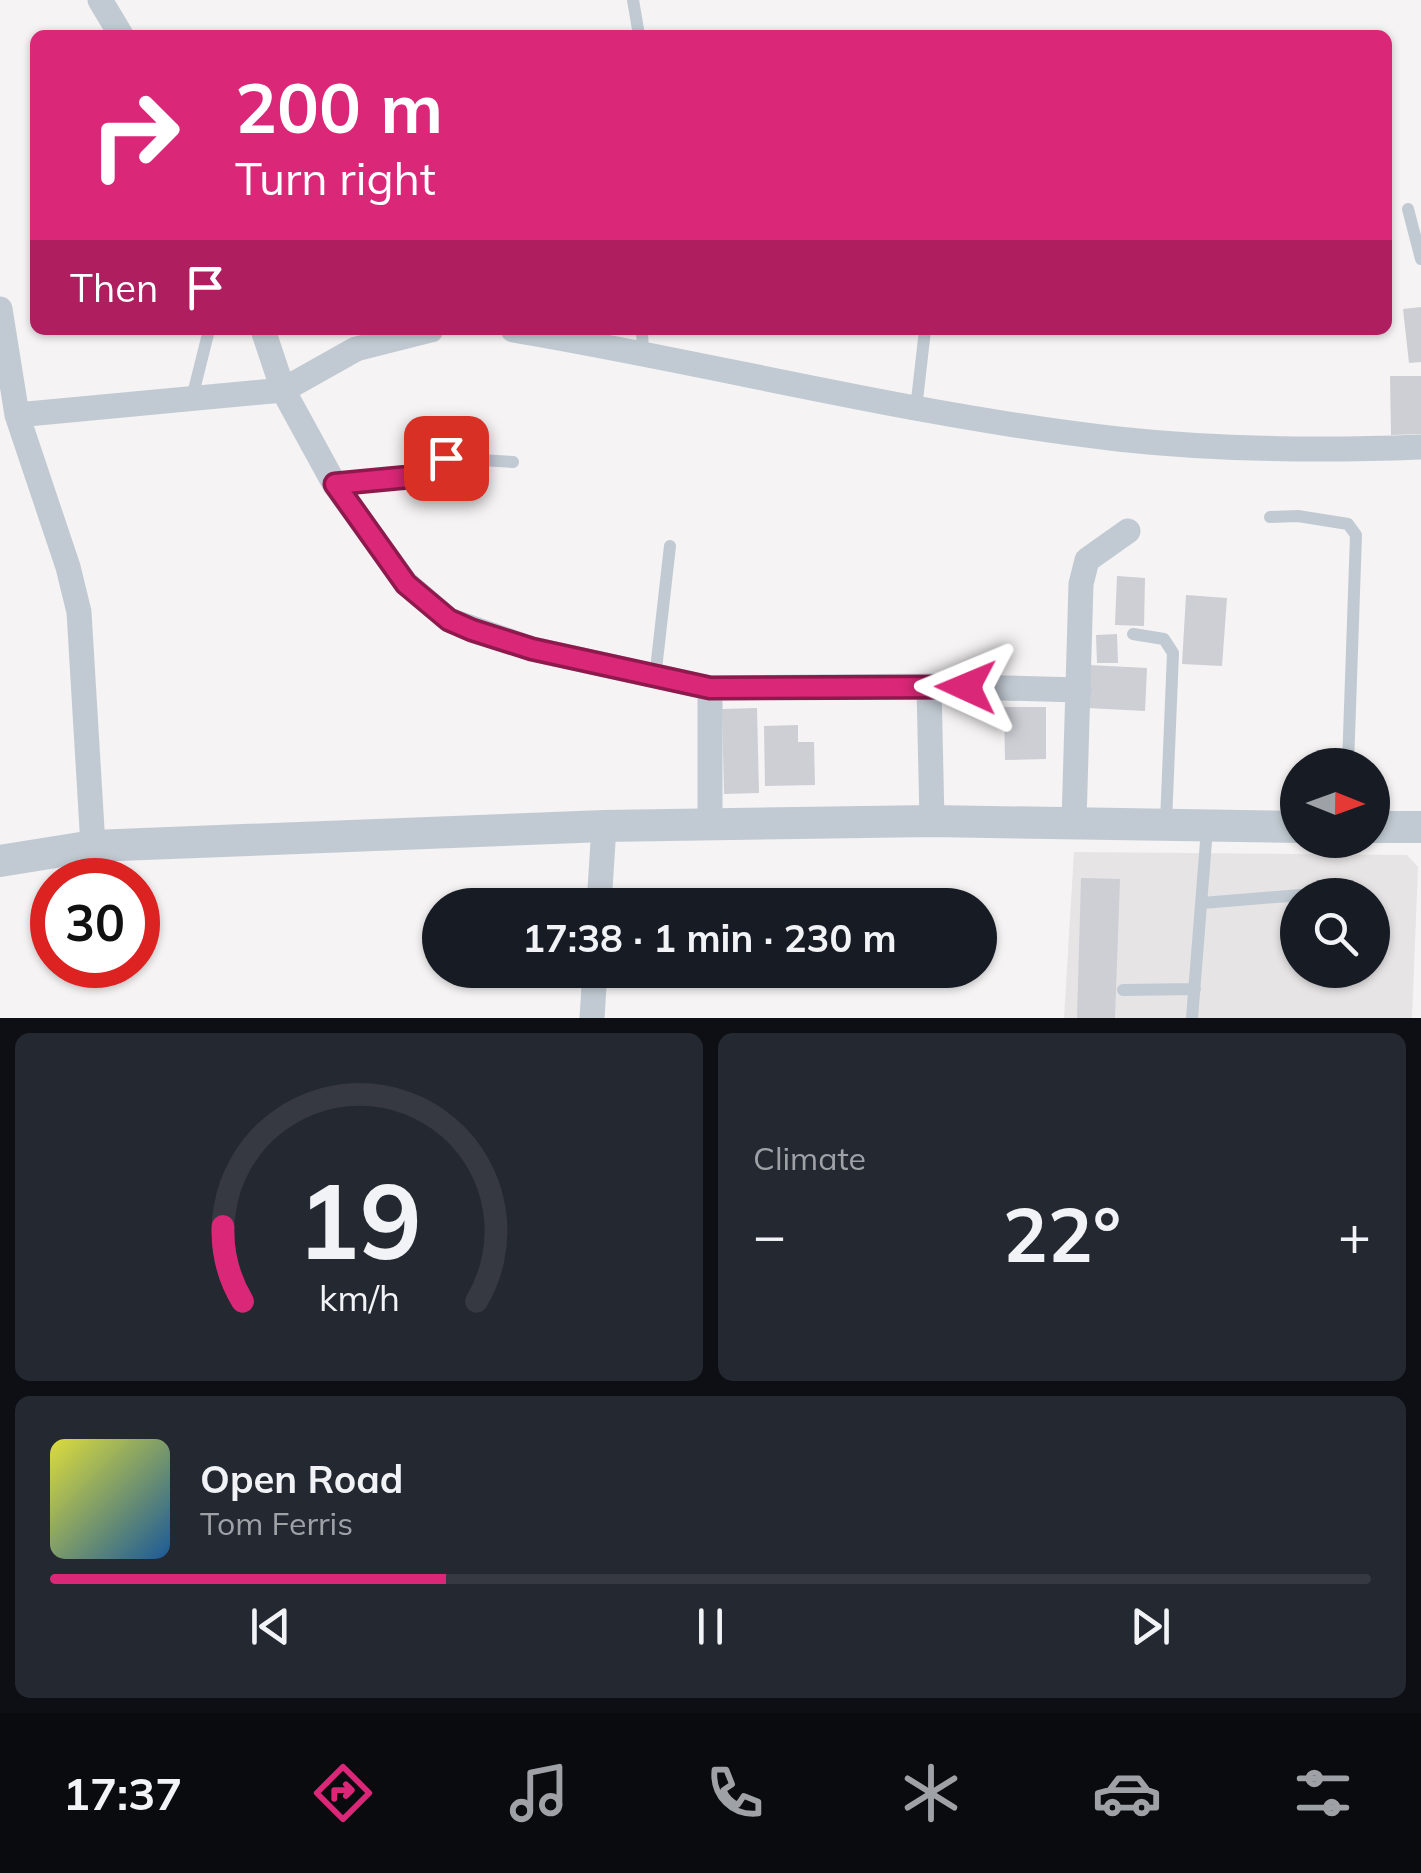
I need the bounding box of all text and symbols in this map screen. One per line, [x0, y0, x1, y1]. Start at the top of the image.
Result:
text: 200 m [235, 63, 443, 151]
icon: right [70, 70, 200, 200]
text: Turn right [235, 150, 436, 206]
icon: arrive [178, 260, 233, 315]
text: Then [70, 264, 158, 312]
pin [404, 416, 489, 501]
icon: arrive [419, 431, 474, 486]
position arrow [914, 635, 1018, 739]
north arrow [1280, 748, 1390, 858]
map controls [1280, 748, 1390, 988]
speed limit sign: 30 [30, 858, 160, 988]
button: search [1280, 878, 1390, 988]
text: 17:38 · 1 min · 230 m [522, 914, 897, 962]
text: Climate [753, 1138, 866, 1178]
text: 19 [297, 1154, 421, 1285]
text: 22° [1003, 1187, 1121, 1281]
text: − [753, 1200, 786, 1269]
text: + [1338, 1200, 1371, 1269]
text: km/h [319, 1275, 399, 1320]
text: Open Road [200, 1455, 403, 1503]
text: Tom Ferris [200, 1503, 353, 1543]
icon: previous [243, 1599, 298, 1654]
icon: pause [683, 1599, 738, 1654]
icon: next [1123, 1599, 1178, 1654]
icon: directions [308, 1758, 378, 1828]
icon: music [504, 1758, 574, 1828]
icon: phone [700, 1758, 770, 1828]
icon: climate [896, 1758, 966, 1828]
icon: car [1092, 1758, 1162, 1828]
icon: filters [1288, 1758, 1358, 1828]
text: 17:37 [63, 1765, 182, 1821]

